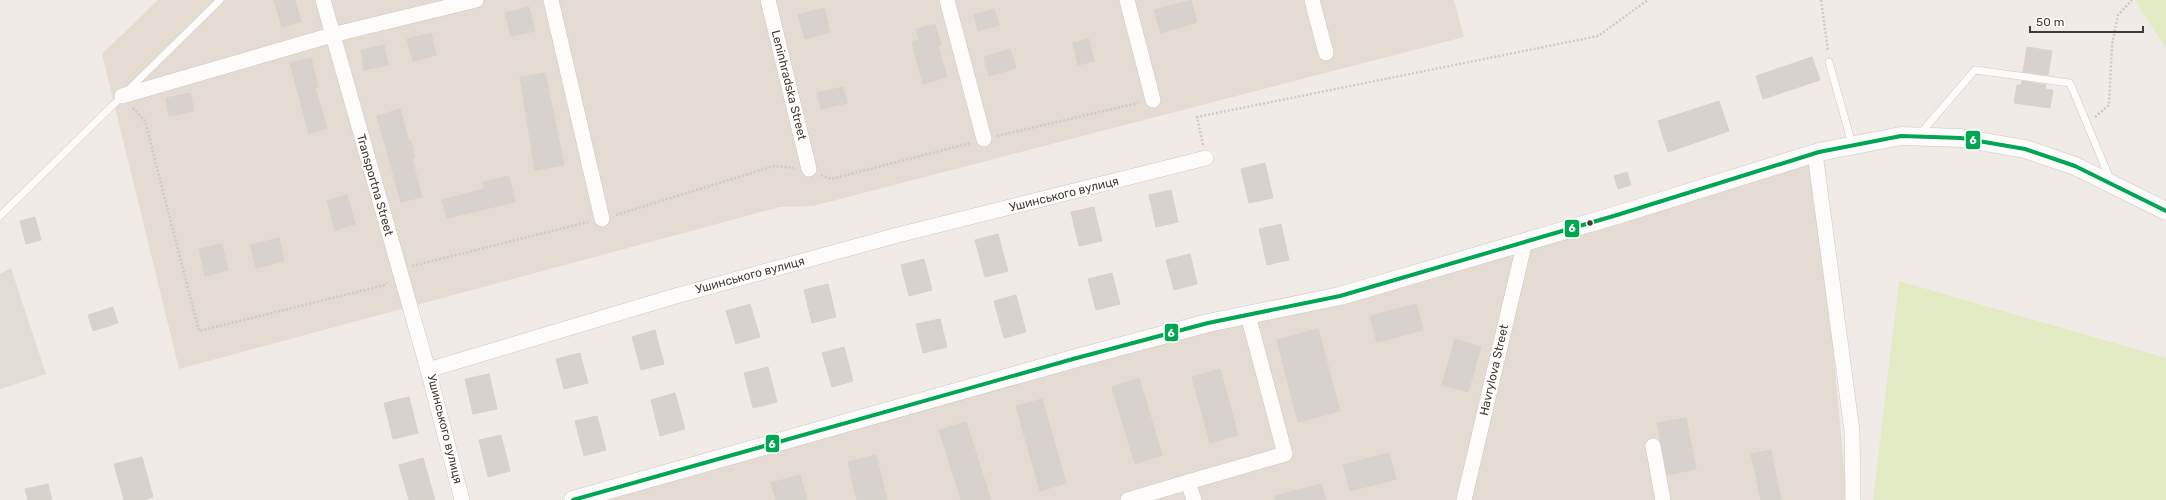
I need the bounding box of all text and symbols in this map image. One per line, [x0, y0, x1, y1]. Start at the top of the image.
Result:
scale bar [2030, 8, 2143, 34]
text: 50 m [2036, 15, 2064, 29]
street label: Leninhradska Street [769, 29, 810, 142]
line badge: 6 [1965, 130, 1981, 150]
street label: Transportna Street [354, 132, 396, 238]
text: 6 [1969, 134, 1977, 147]
street label: Ушинського вулиця [1008, 174, 1120, 214]
unlabelled marker [1585, 218, 1595, 228]
line badge: 6 [1564, 219, 1580, 238]
text: 6 [1568, 222, 1576, 235]
street label: Ушинського вулиця [694, 254, 806, 296]
line badge: 6 [1164, 323, 1179, 342]
street label: Havrylova Street [1477, 323, 1511, 417]
text: 6 [1167, 327, 1175, 340]
street label: Ушинського вулиця [425, 373, 465, 485]
line badge: 6 [765, 434, 780, 453]
text: 6 [768, 438, 776, 451]

